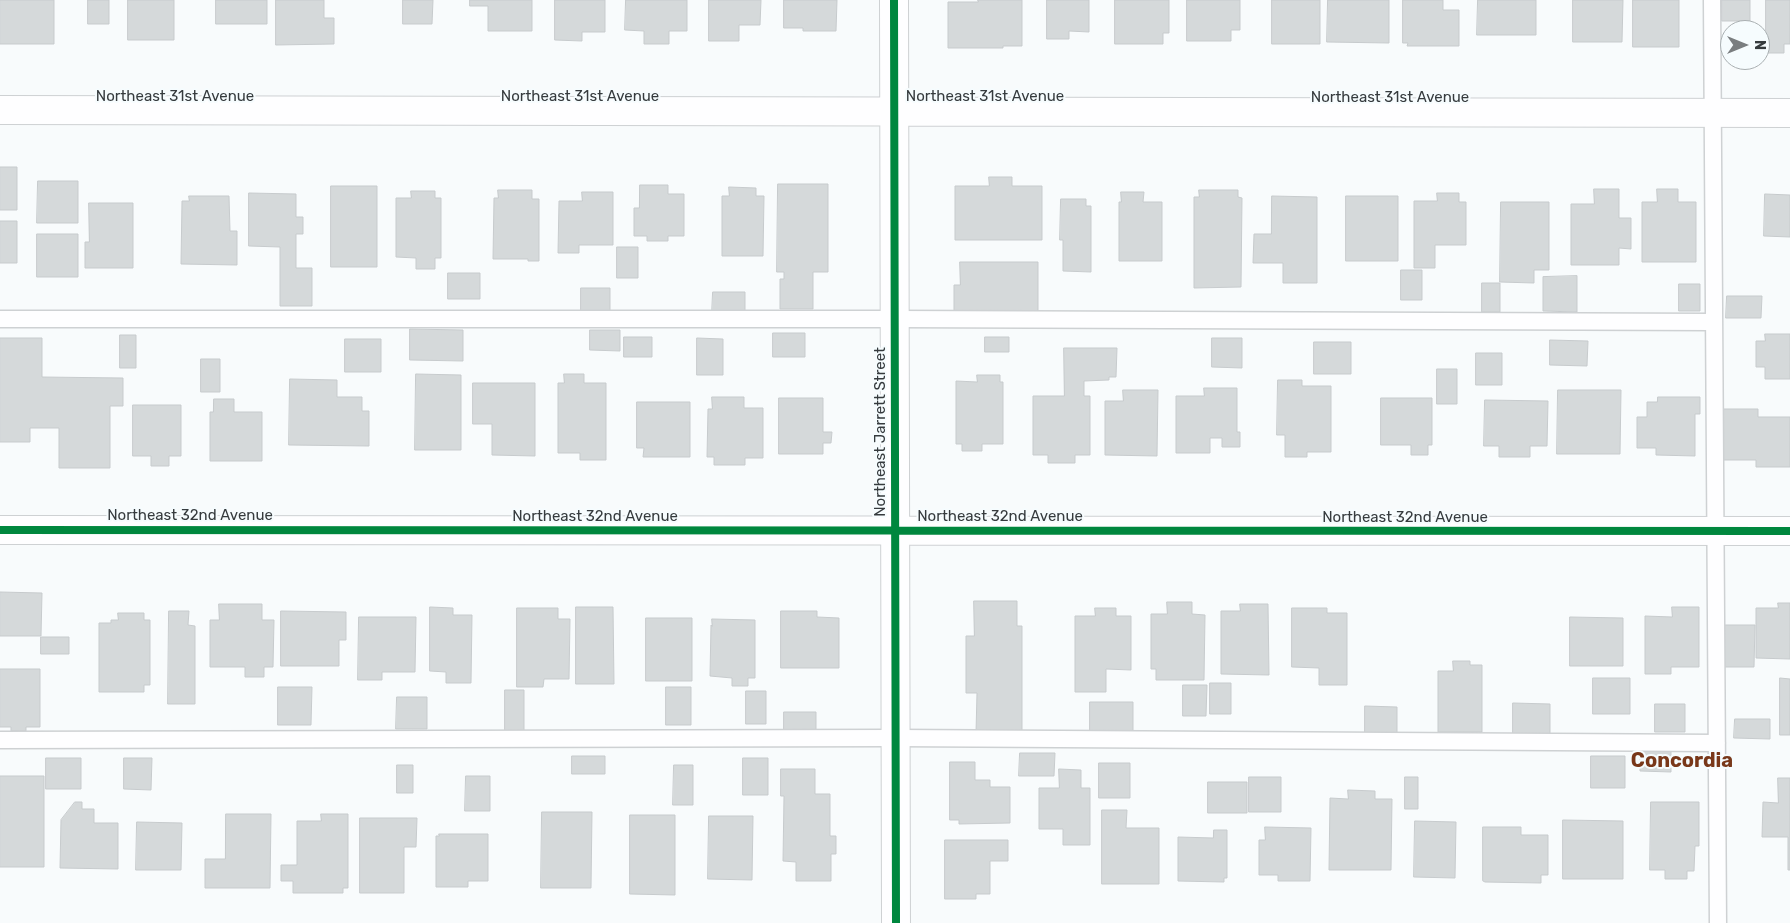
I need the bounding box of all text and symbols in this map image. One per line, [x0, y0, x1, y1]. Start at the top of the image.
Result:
north arrow [1720, 20, 1770, 70]
text: N [1751, 40, 1768, 50]
street label: Northeast 31st Avenue [96, 88, 254, 106]
street label: Northeast 31st Avenue [501, 88, 659, 106]
street label: Northeast 31st Avenue [906, 88, 1064, 106]
street label: Northeast 31st Avenue [1311, 89, 1469, 107]
street label: Northeast Jarrett Street [872, 347, 890, 517]
street label: Northeast 32nd Avenue [107, 507, 273, 525]
street label: Northeast 32nd Avenue [512, 508, 678, 526]
street label: Northeast 32nd Avenue [917, 508, 1083, 526]
street label: Northeast 32nd Avenue [1322, 509, 1488, 527]
district label: Concordia [1631, 749, 1733, 773]

